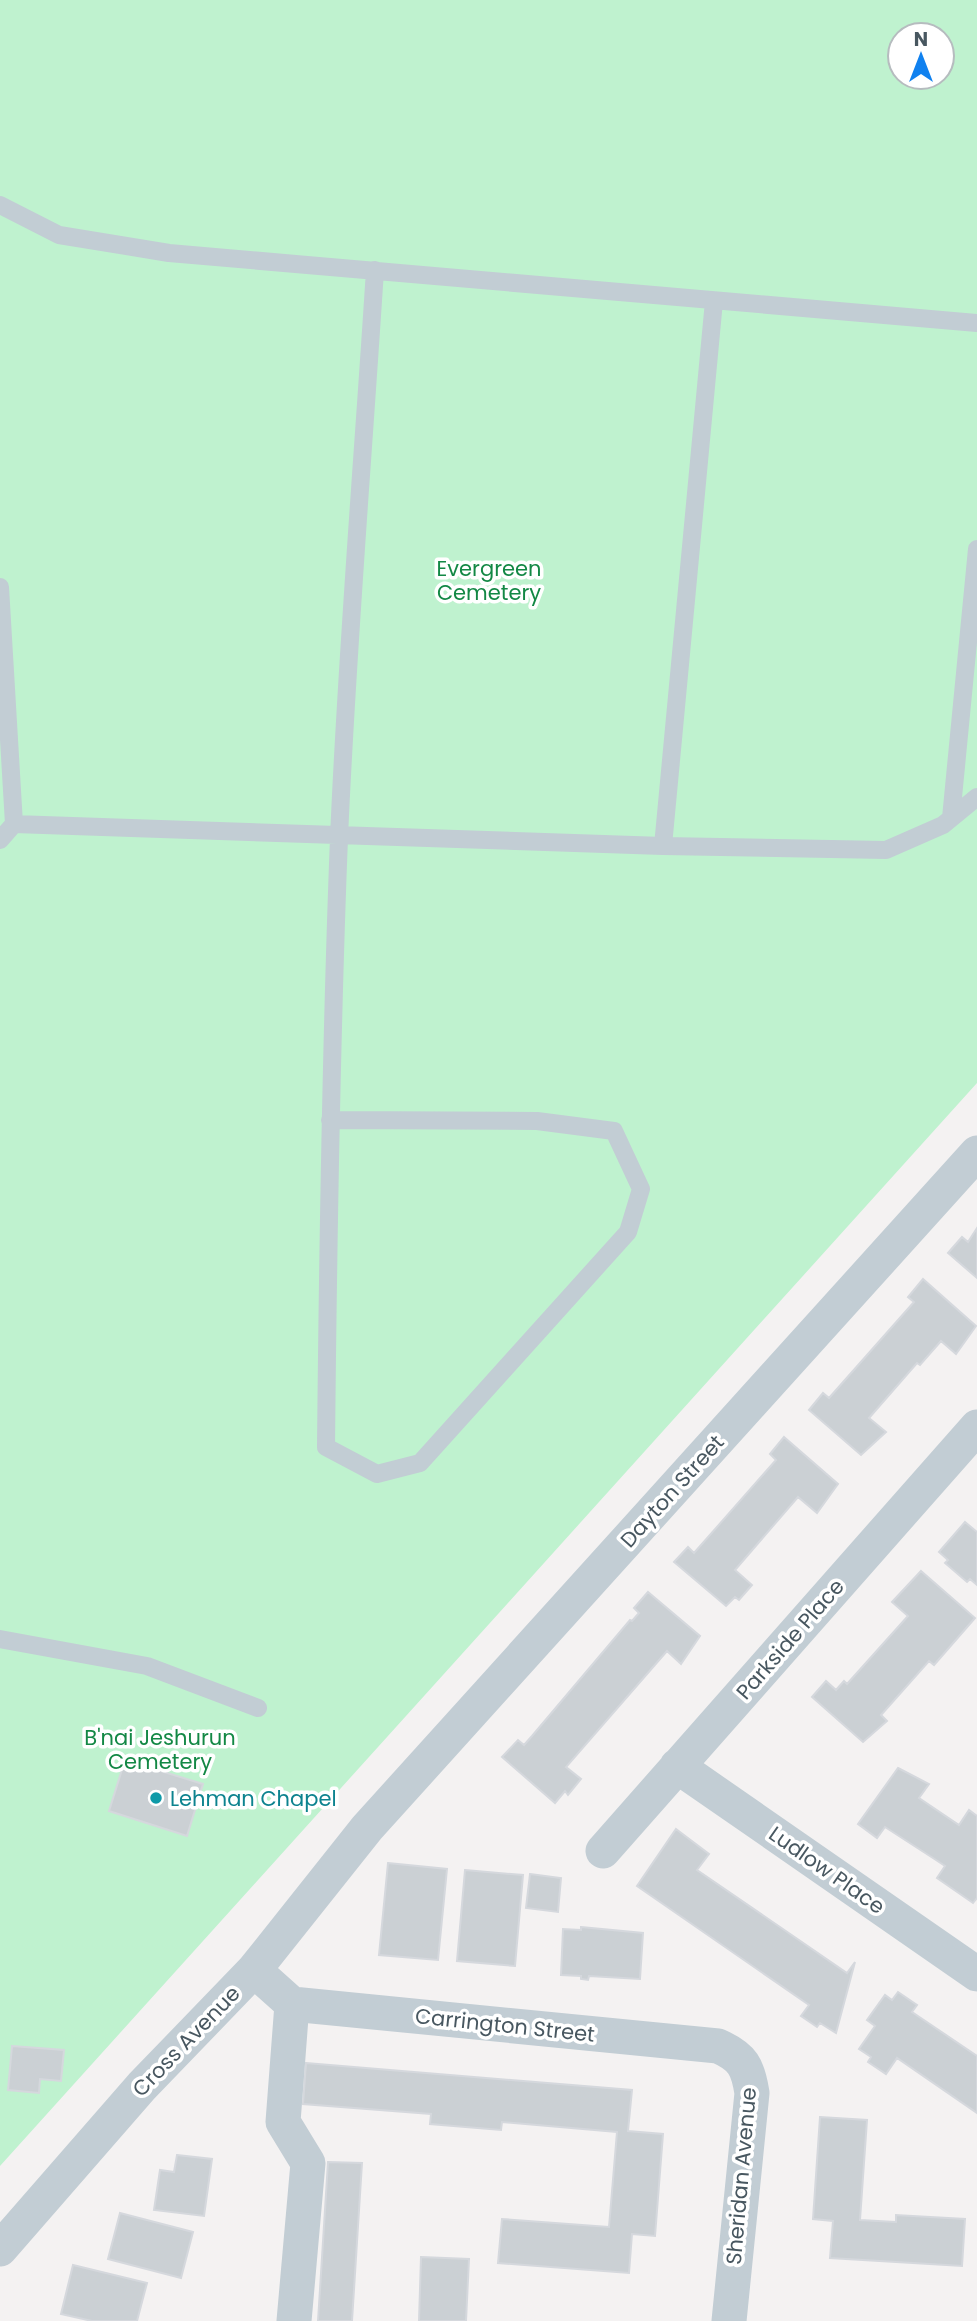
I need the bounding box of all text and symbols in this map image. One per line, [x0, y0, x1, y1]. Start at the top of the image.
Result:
north arrow [886, 21, 956, 91]
text: N [914, 26, 928, 53]
park label: Evergreen Cemetery [437, 554, 541, 607]
street label: Dayton Street [614, 1428, 730, 1554]
street label: Parkside Place [729, 1572, 851, 1706]
park label: B'nai Jeshurun Cemetery [84, 1723, 236, 1776]
place label: Lehman Chapel [170, 1784, 337, 1813]
marker: Lehman Chapel [148, 1790, 164, 1806]
street label: Ludlow Place [763, 1819, 891, 1921]
street label: Cross Avenue [126, 1979, 246, 2103]
street label: Carrington Street [414, 2001, 596, 2049]
street label: Sheridan Avenue [719, 2086, 763, 2266]

